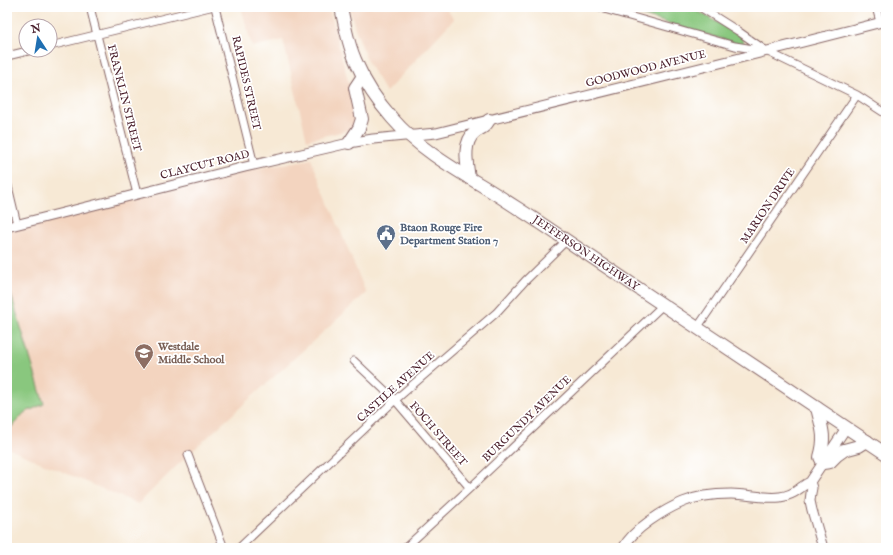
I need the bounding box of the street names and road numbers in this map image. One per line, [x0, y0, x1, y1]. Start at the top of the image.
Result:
street label: RAPIDES STREET [228, 34, 264, 132]
street label: FRANKLIN STREET [104, 43, 144, 153]
street label: GOODWOOD AVENUE [584, 47, 708, 91]
street label: CLAYCUT ROAD [159, 147, 251, 183]
street label: MARION DRIVE [738, 165, 799, 246]
street label: JEFFERSON HIGHWAY [528, 212, 642, 295]
street label: CASTILE AVENUE [354, 348, 438, 426]
street label: BURGUNDY AVENUE [479, 373, 575, 465]
street label: FOCH STREET [406, 399, 470, 469]

